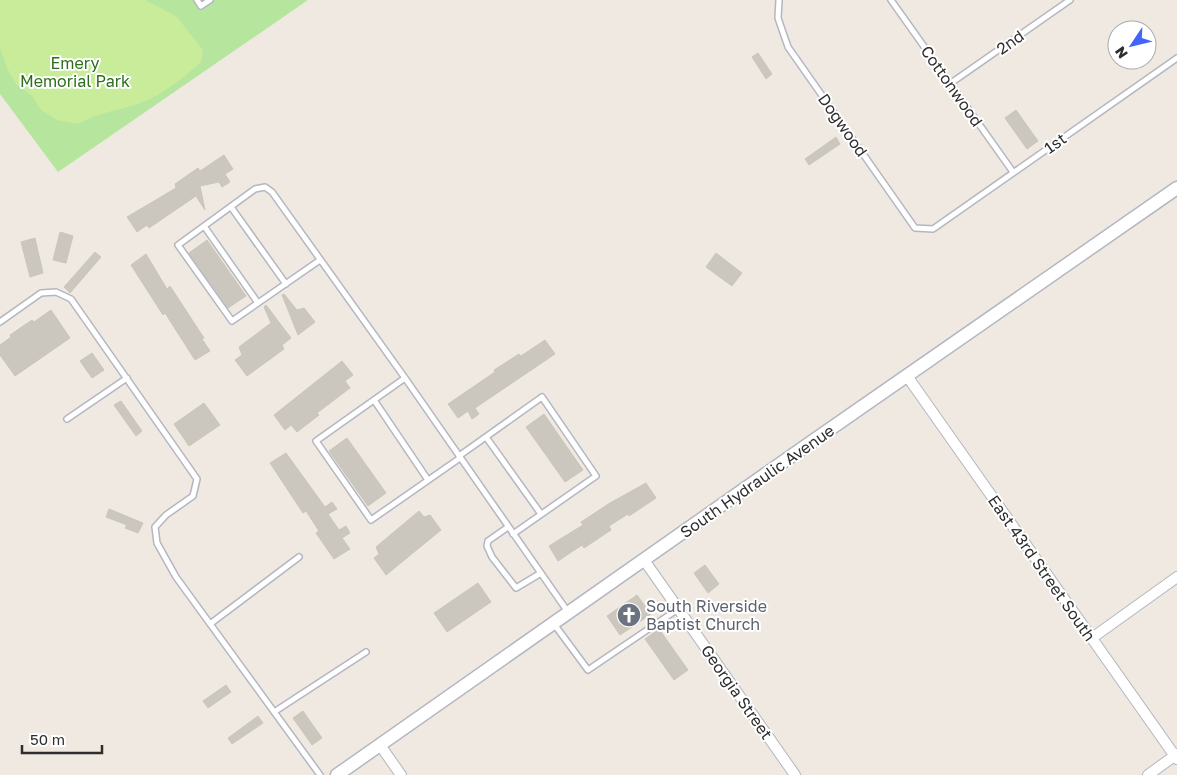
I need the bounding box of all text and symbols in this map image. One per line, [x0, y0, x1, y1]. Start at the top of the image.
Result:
north arrow [1107, 20, 1157, 70]
street label: 2nd [992, 26, 1028, 58]
street label: Cottonwood [917, 42, 987, 130]
text: N [1111, 44, 1131, 62]
park label: Emery Memorial Park [20, 53, 130, 91]
street label: Dogwood [814, 90, 872, 160]
street label: 1st [1040, 128, 1070, 158]
street label: South Hydraulic Avenue [676, 420, 838, 542]
street label: East 43rd Street South [984, 491, 1100, 645]
place label: South Riverside Baptist Church [646, 596, 767, 634]
church icon: South Riverside Baptist Church [616, 602, 642, 628]
street label: Georgia Street [697, 641, 777, 743]
scale bar [22, 722, 102, 754]
text: 50 m [30, 730, 65, 748]

